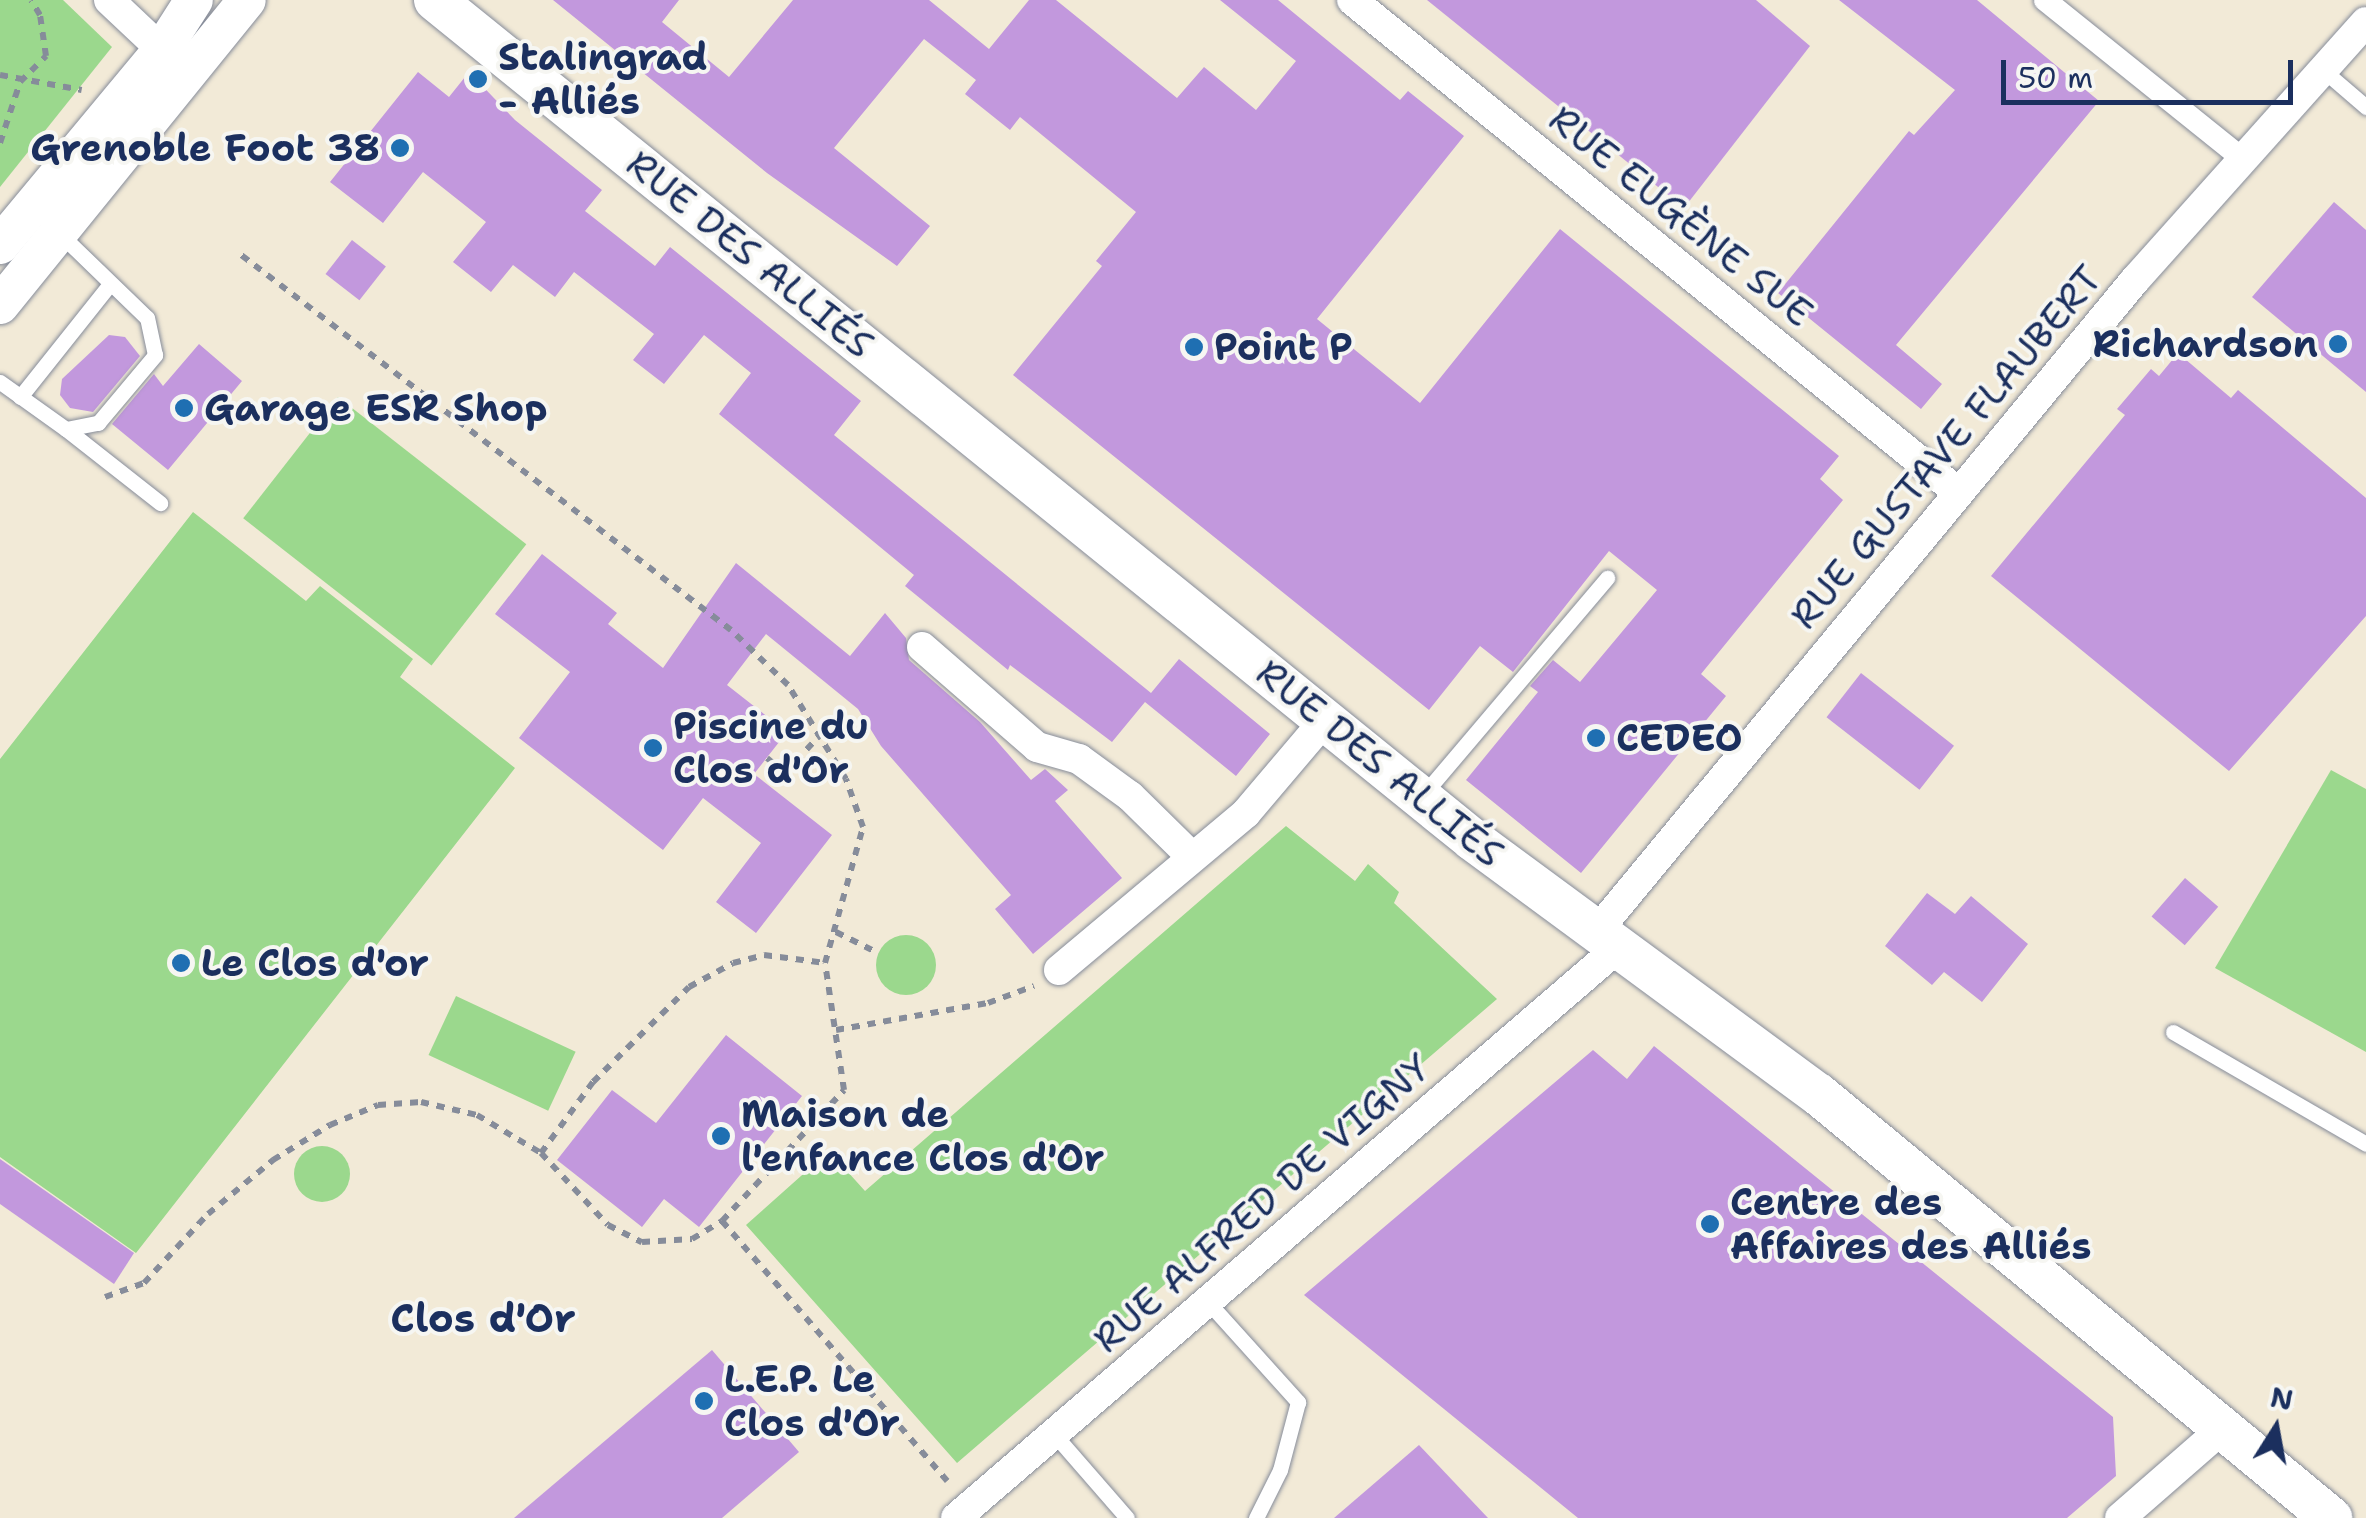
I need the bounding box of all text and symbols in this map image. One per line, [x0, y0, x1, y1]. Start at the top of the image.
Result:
place label: Stalingrad - Alliés [498, 34, 708, 123]
scale bar [2006, 40, 2298, 102]
text: 50 m [2018, 57, 2093, 98]
marker: Stalingrad - Alliés [467, 68, 489, 90]
street label: RUE EUGÈNE SUE [1540, 96, 1822, 336]
place label: Grenoble Foot 38 [30, 125, 380, 171]
marker: Grenoble Foot 38 [389, 137, 411, 159]
street label: RUE DES ALLIÉS [618, 141, 882, 367]
street label: RUE GUSTAVE FLAUBERT [1781, 256, 2111, 638]
place label: Richardson [2092, 321, 2318, 367]
place label: Point P [1214, 324, 1353, 370]
marker: Richardson [2327, 333, 2349, 355]
marker: Point P [1183, 336, 1205, 358]
place label: Garage ESR Shop [204, 385, 547, 431]
marker: Garage ESR Shop [173, 397, 195, 419]
street label: RUE DES ALLIÉS [1248, 650, 1512, 876]
place label: Piscine du Clos d'Or [673, 703, 869, 792]
place label: CEDEO [1616, 715, 1743, 761]
marker: CEDEO [1585, 727, 1607, 749]
marker: Piscine du Clos d'Or [642, 737, 664, 759]
place label: Le Clos d'or [201, 940, 429, 986]
marker: Le Clos d'or [170, 952, 192, 974]
street label: RUE ALFRED DE VIGNY [1084, 1044, 1440, 1362]
place label: Maison de l'enfance Clos d'Or [741, 1091, 1104, 1180]
marker: Maison de l'enfance Clos d'Or [710, 1125, 732, 1147]
place label: Centre des Affaires des Alliés [1730, 1179, 2091, 1268]
marker: Centre des Affaires des Alliés [1699, 1213, 1721, 1235]
district label: Clos d'Or [390, 1294, 576, 1342]
place label: L.E.P. Le Clos d'Or [724, 1356, 900, 1446]
north arrow [2226, 1378, 2326, 1478]
text: N [2267, 1378, 2296, 1419]
marker: L.E.P. Le Clos d'Or [693, 1390, 715, 1412]

